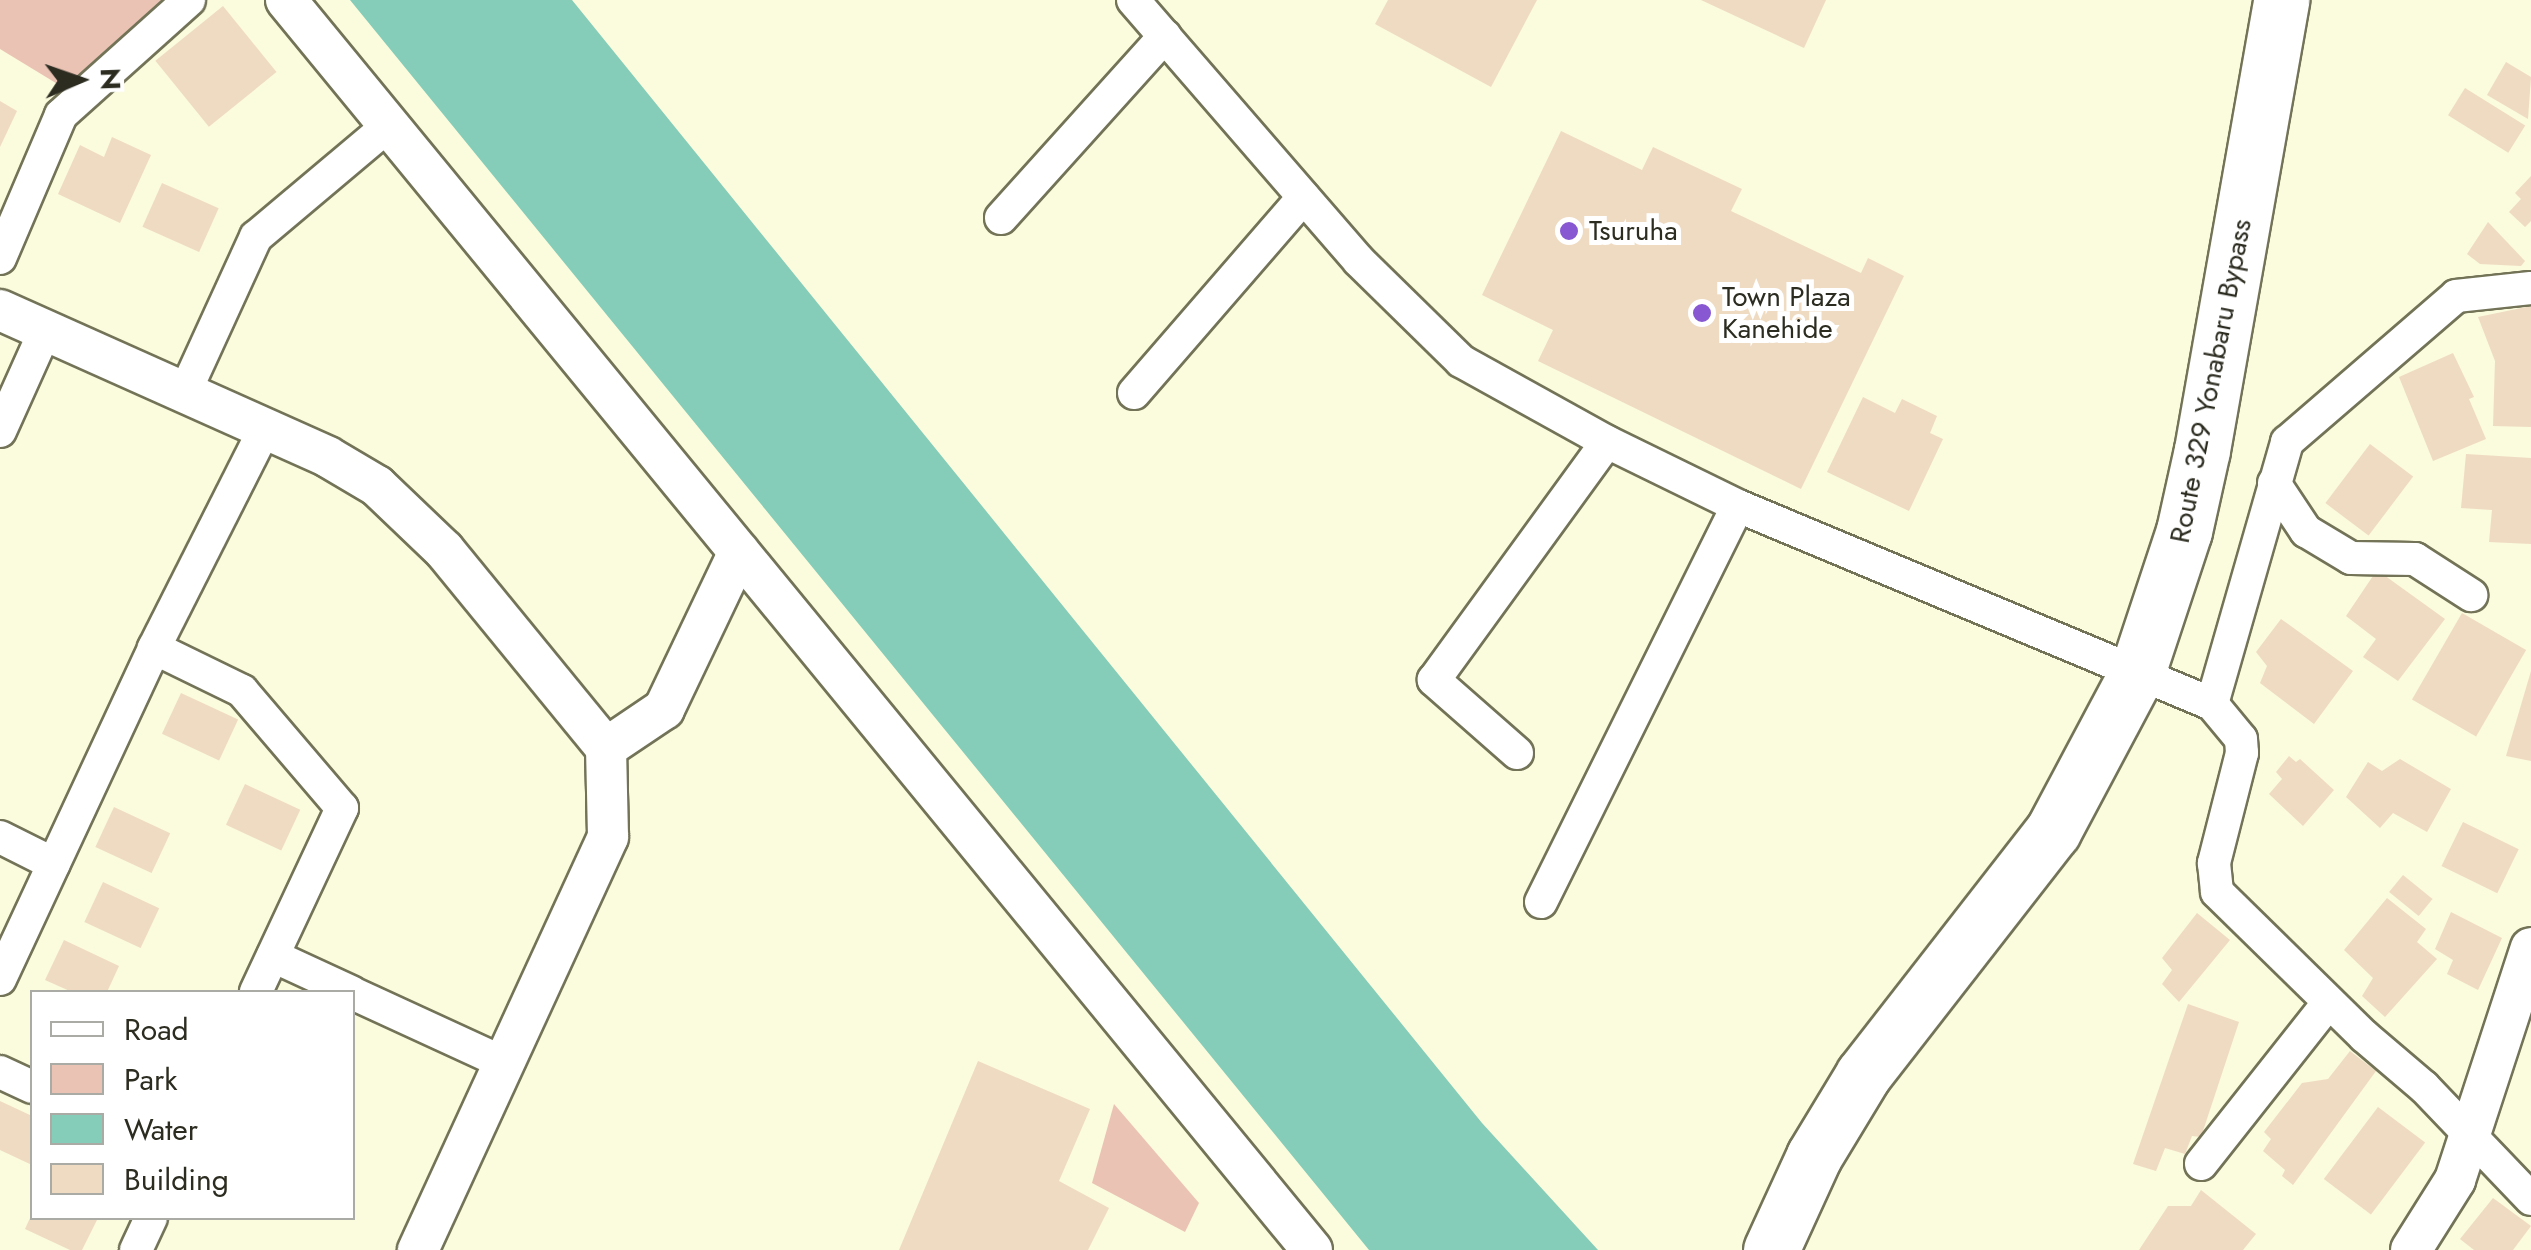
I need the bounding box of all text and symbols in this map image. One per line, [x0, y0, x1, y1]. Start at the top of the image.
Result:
north arrow [30, 30, 130, 130]
text: N [90, 67, 131, 91]
place label: Tsuruha [1589, 214, 1678, 248]
street label: Route 329 Yonabaru Bypass [2163, 216, 2259, 546]
marker: Tsuruha [1558, 220, 1580, 242]
place label: Town Plaza Kanehide [1722, 280, 1851, 346]
marker: Town Plaza Kanehide [1691, 302, 1713, 324]
legend [30, 990, 355, 1220]
text: Road [124, 1008, 189, 1051]
text: Park [124, 1058, 177, 1101]
text: Water [124, 1108, 198, 1151]
text: Building [124, 1158, 229, 1201]

